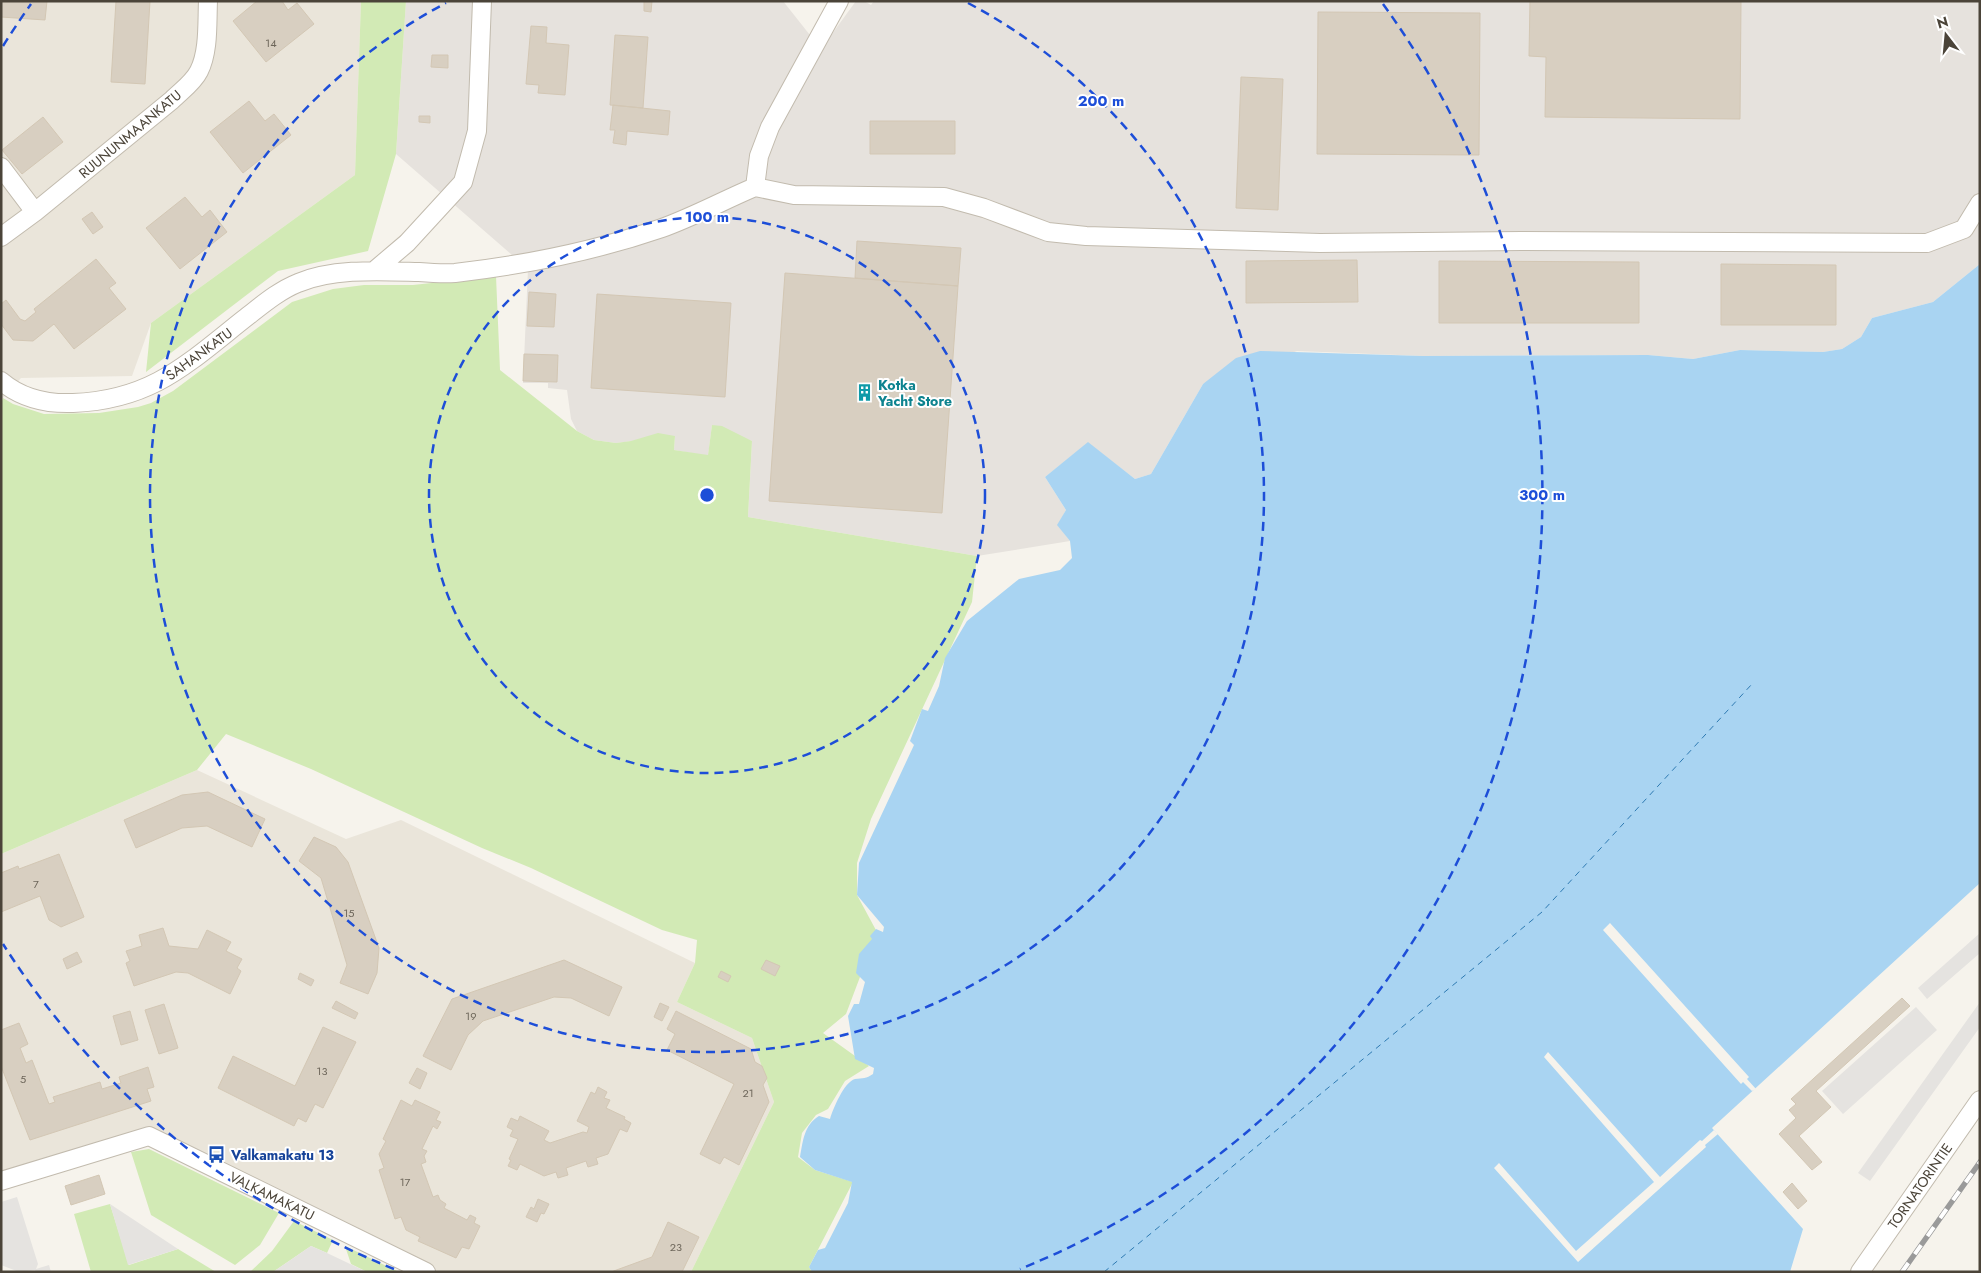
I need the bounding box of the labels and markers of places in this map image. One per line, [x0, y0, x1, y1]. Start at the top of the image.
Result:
place label: Kotka Yacht Store [877, 375, 952, 411]
building icon: Kotka Yacht Store [854, 383, 874, 403]
centre of rings [698, 486, 716, 504]
bus stop icon: Valkamakatu 13 [207, 1145, 227, 1165]
place label: Valkamakatu 13 [230, 1145, 334, 1165]

